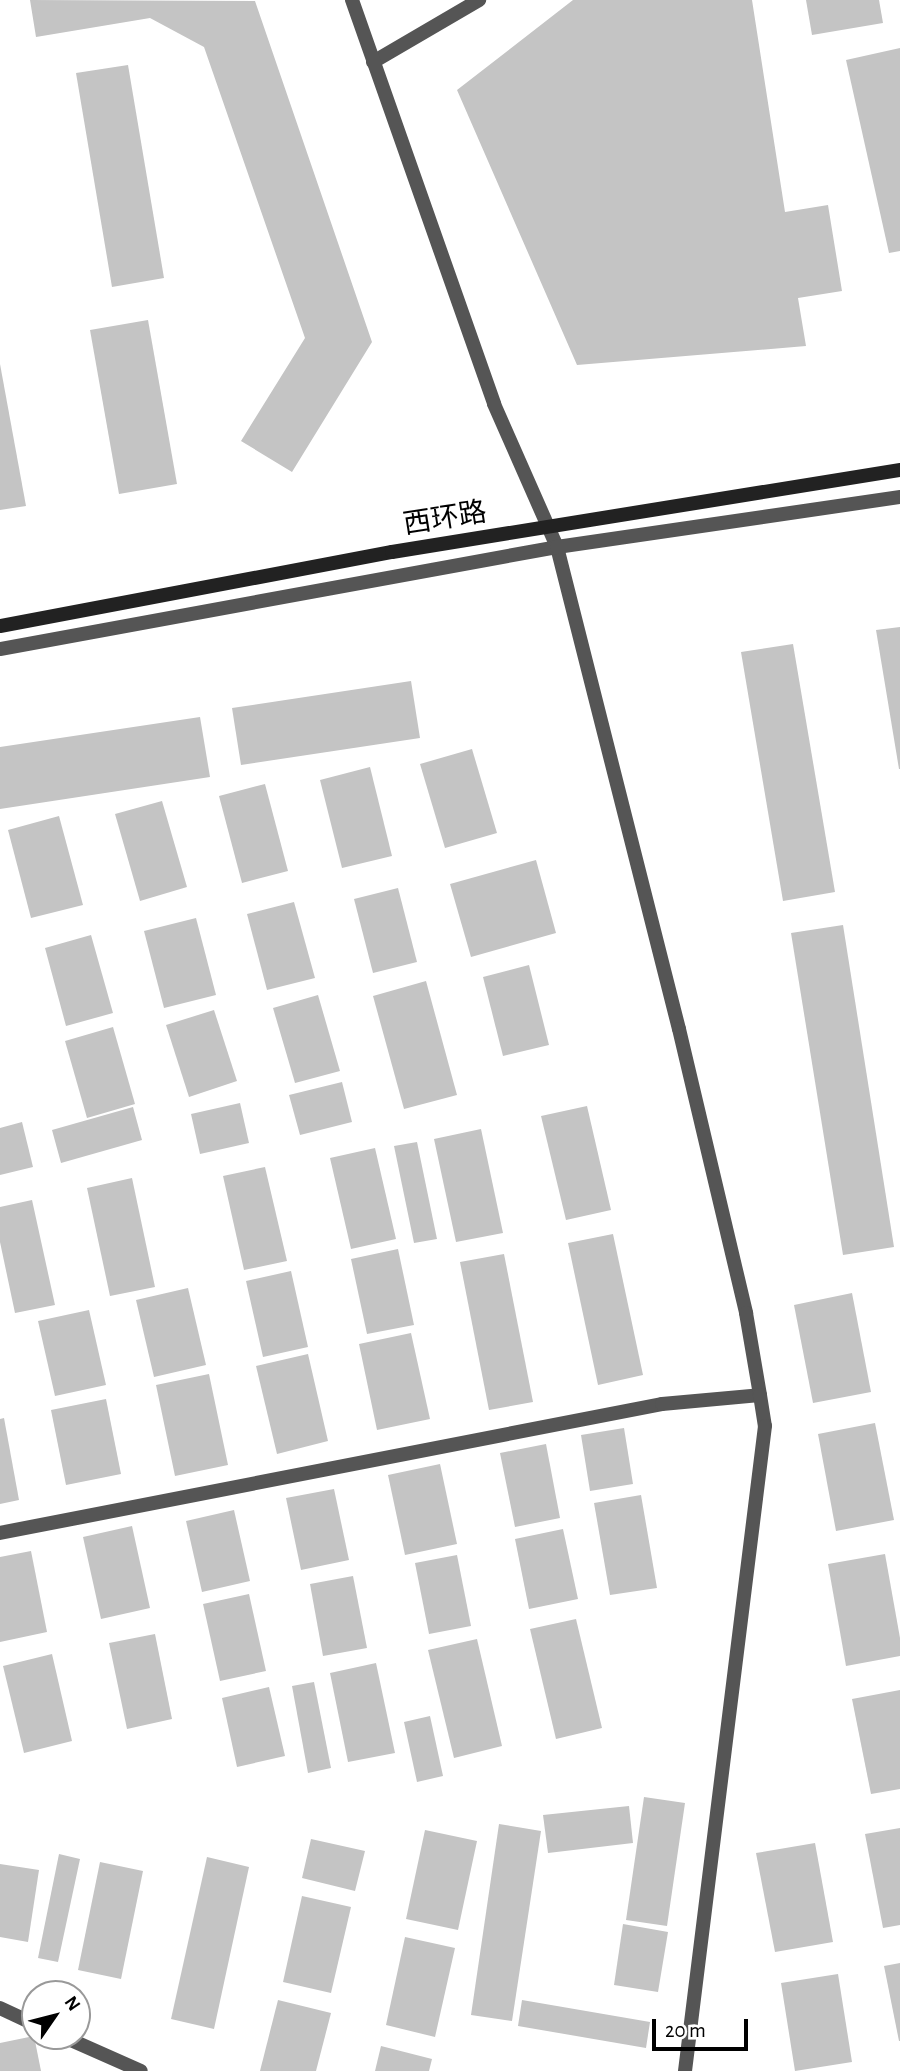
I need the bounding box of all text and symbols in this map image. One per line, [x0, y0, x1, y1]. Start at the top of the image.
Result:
street label: 西环路 [401, 496, 489, 542]
north arrow [21, 1980, 91, 2050]
text: N [60, 1993, 84, 2015]
scale bar [655, 2004, 751, 2048]
text: 20 m [665, 2020, 706, 2041]

